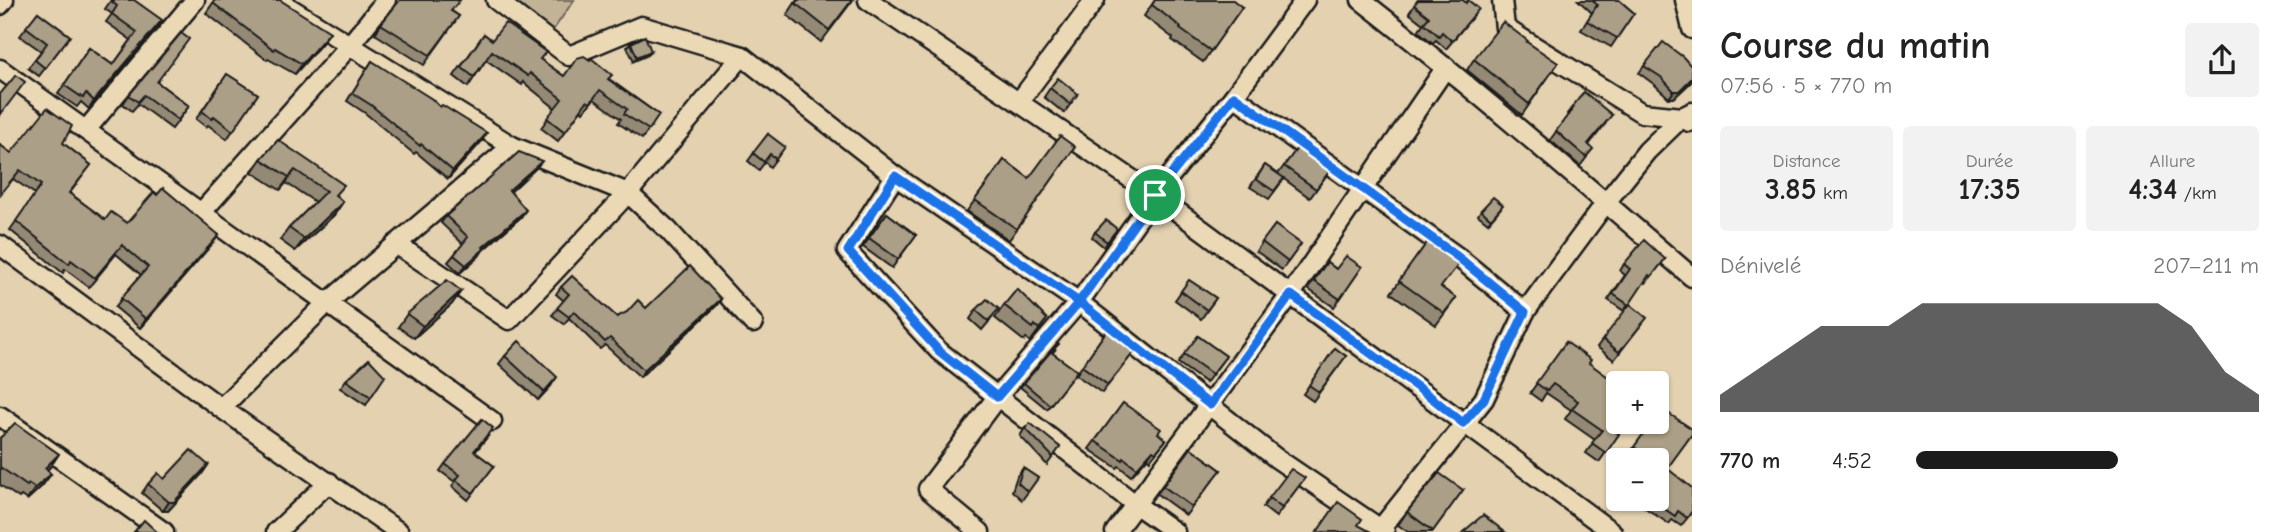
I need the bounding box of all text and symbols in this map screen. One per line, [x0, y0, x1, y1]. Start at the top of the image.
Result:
button: share [2185, 23, 2259, 97]
text: Course du matin [1720, 24, 1991, 68]
text: 07:56 · 5 × 770 m [1720, 72, 1892, 99]
text: Distance [1772, 150, 1841, 172]
text: Durée [1966, 150, 2013, 172]
text: Allure [2150, 150, 2195, 172]
pin [1125, 165, 1185, 225]
text: 3.85 [1765, 172, 1817, 207]
text: 17:35 [1958, 172, 2021, 207]
text: 4:34 [2128, 172, 2177, 207]
icon: arrive [1136, 176, 1174, 214]
text: km [1817, 182, 1848, 204]
text: /km [2177, 182, 2217, 204]
text: Dénivelé [1720, 252, 1801, 279]
text: 207–211 m [2153, 252, 2259, 279]
map controls [1606, 371, 1669, 511]
button: + [1606, 371, 1669, 434]
text: 770 m [1720, 447, 1780, 474]
text: 4:52 [1832, 447, 1872, 474]
button: − [1606, 448, 1669, 511]

